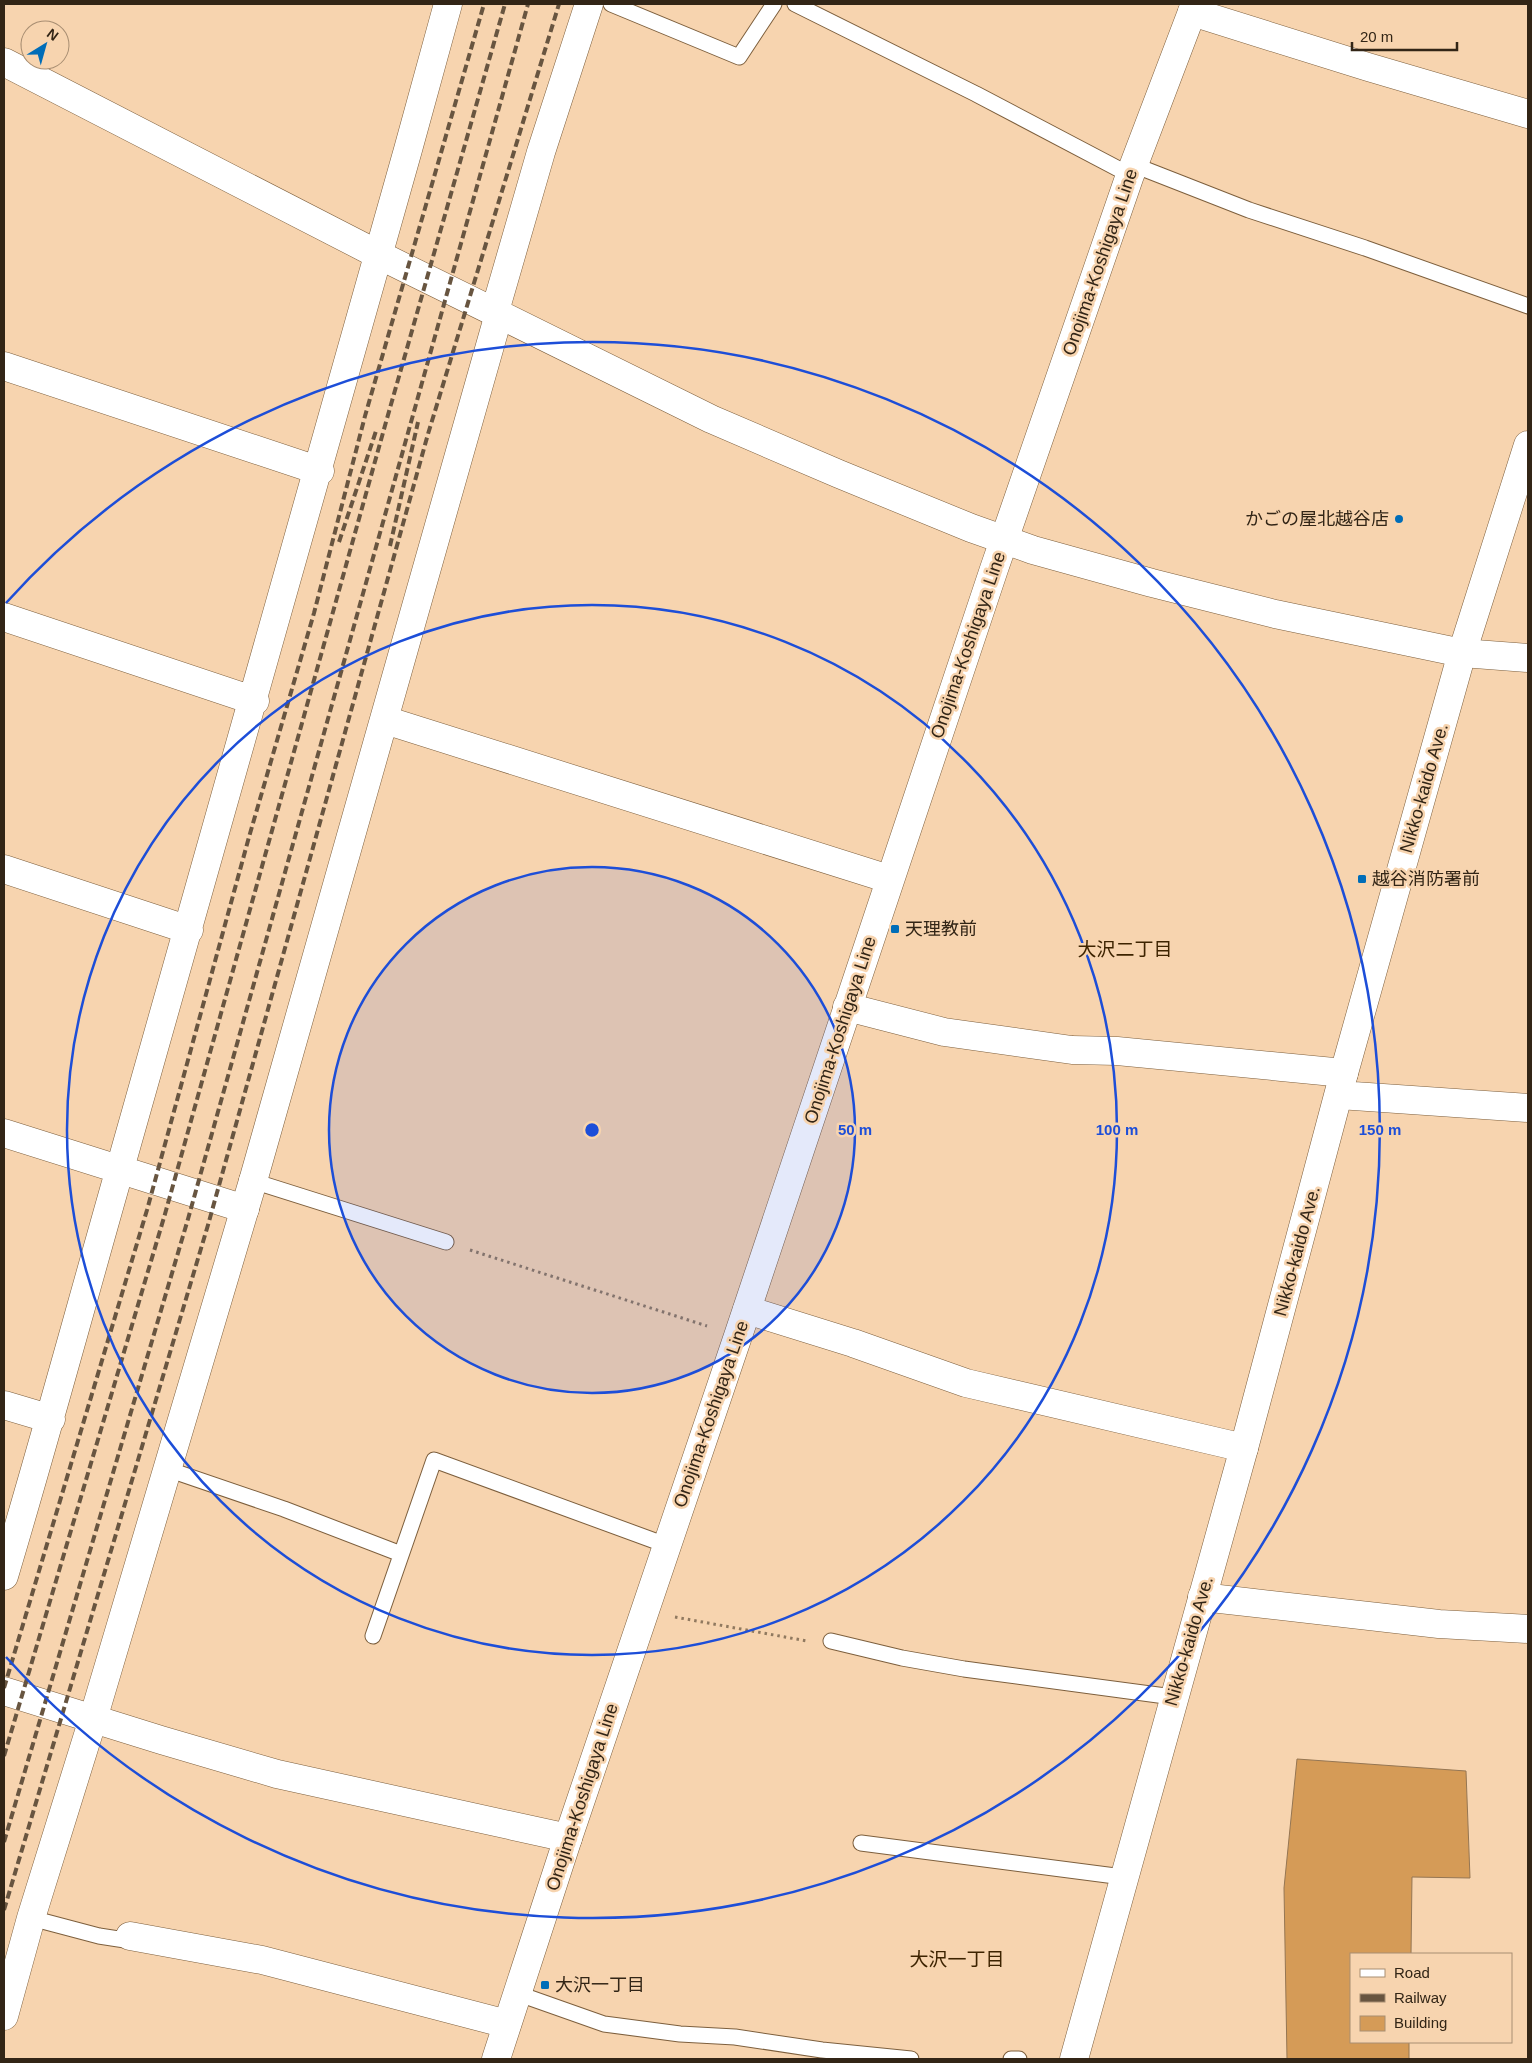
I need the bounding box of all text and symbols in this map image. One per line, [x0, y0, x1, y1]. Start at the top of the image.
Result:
north arrow [20, 20, 70, 70]
scale bar [1352, 20, 1457, 52]
text: N [44, 25, 62, 44]
text: 20 m [1360, 28, 1393, 45]
street label: Onojima-Koshigaya Line [1059, 166, 1141, 358]
place label: かごの屋北越谷店 [1245, 509, 1389, 529]
marker: かごの屋北越谷店 [1393, 513, 1405, 525]
street label: Onojima-Koshigaya Line [927, 549, 1009, 741]
street label: Nikko-kaido Ave. [1396, 721, 1452, 855]
place label: 越谷消防署前 [1372, 869, 1480, 889]
marker: 越谷消防署前 [1356, 873, 1368, 885]
place label: 天理教前 [905, 919, 977, 939]
marker: 天理教前 [889, 923, 901, 935]
street label: Onojima-Koshigaya Line [800, 934, 880, 1126]
district label: 大沢二丁目 [1077, 939, 1173, 960]
centre of rings [583, 1121, 601, 1139]
text: 50 m [838, 1121, 872, 1138]
text: 100 m [1096, 1121, 1138, 1138]
text: 150 m [1359, 1121, 1401, 1138]
street label: Nikko-kaido Ave. [1270, 1184, 1324, 1318]
street label: Onojima-Koshigaya Line [670, 1318, 752, 1510]
street label: Nikko-kaido Ave. [1161, 1574, 1217, 1708]
street label: Onojima-Koshigaya Line [542, 1701, 622, 1893]
district label: 大沢一丁目 [909, 1949, 1005, 1970]
legend [1350, 1953, 1512, 2043]
text: Road [1394, 1964, 1430, 1981]
place label: 大沢一丁目 [555, 1975, 645, 1995]
marker: 大沢一丁目 [539, 1979, 551, 1991]
text: Railway [1394, 1989, 1447, 2006]
text: Building [1394, 2014, 1447, 2031]

